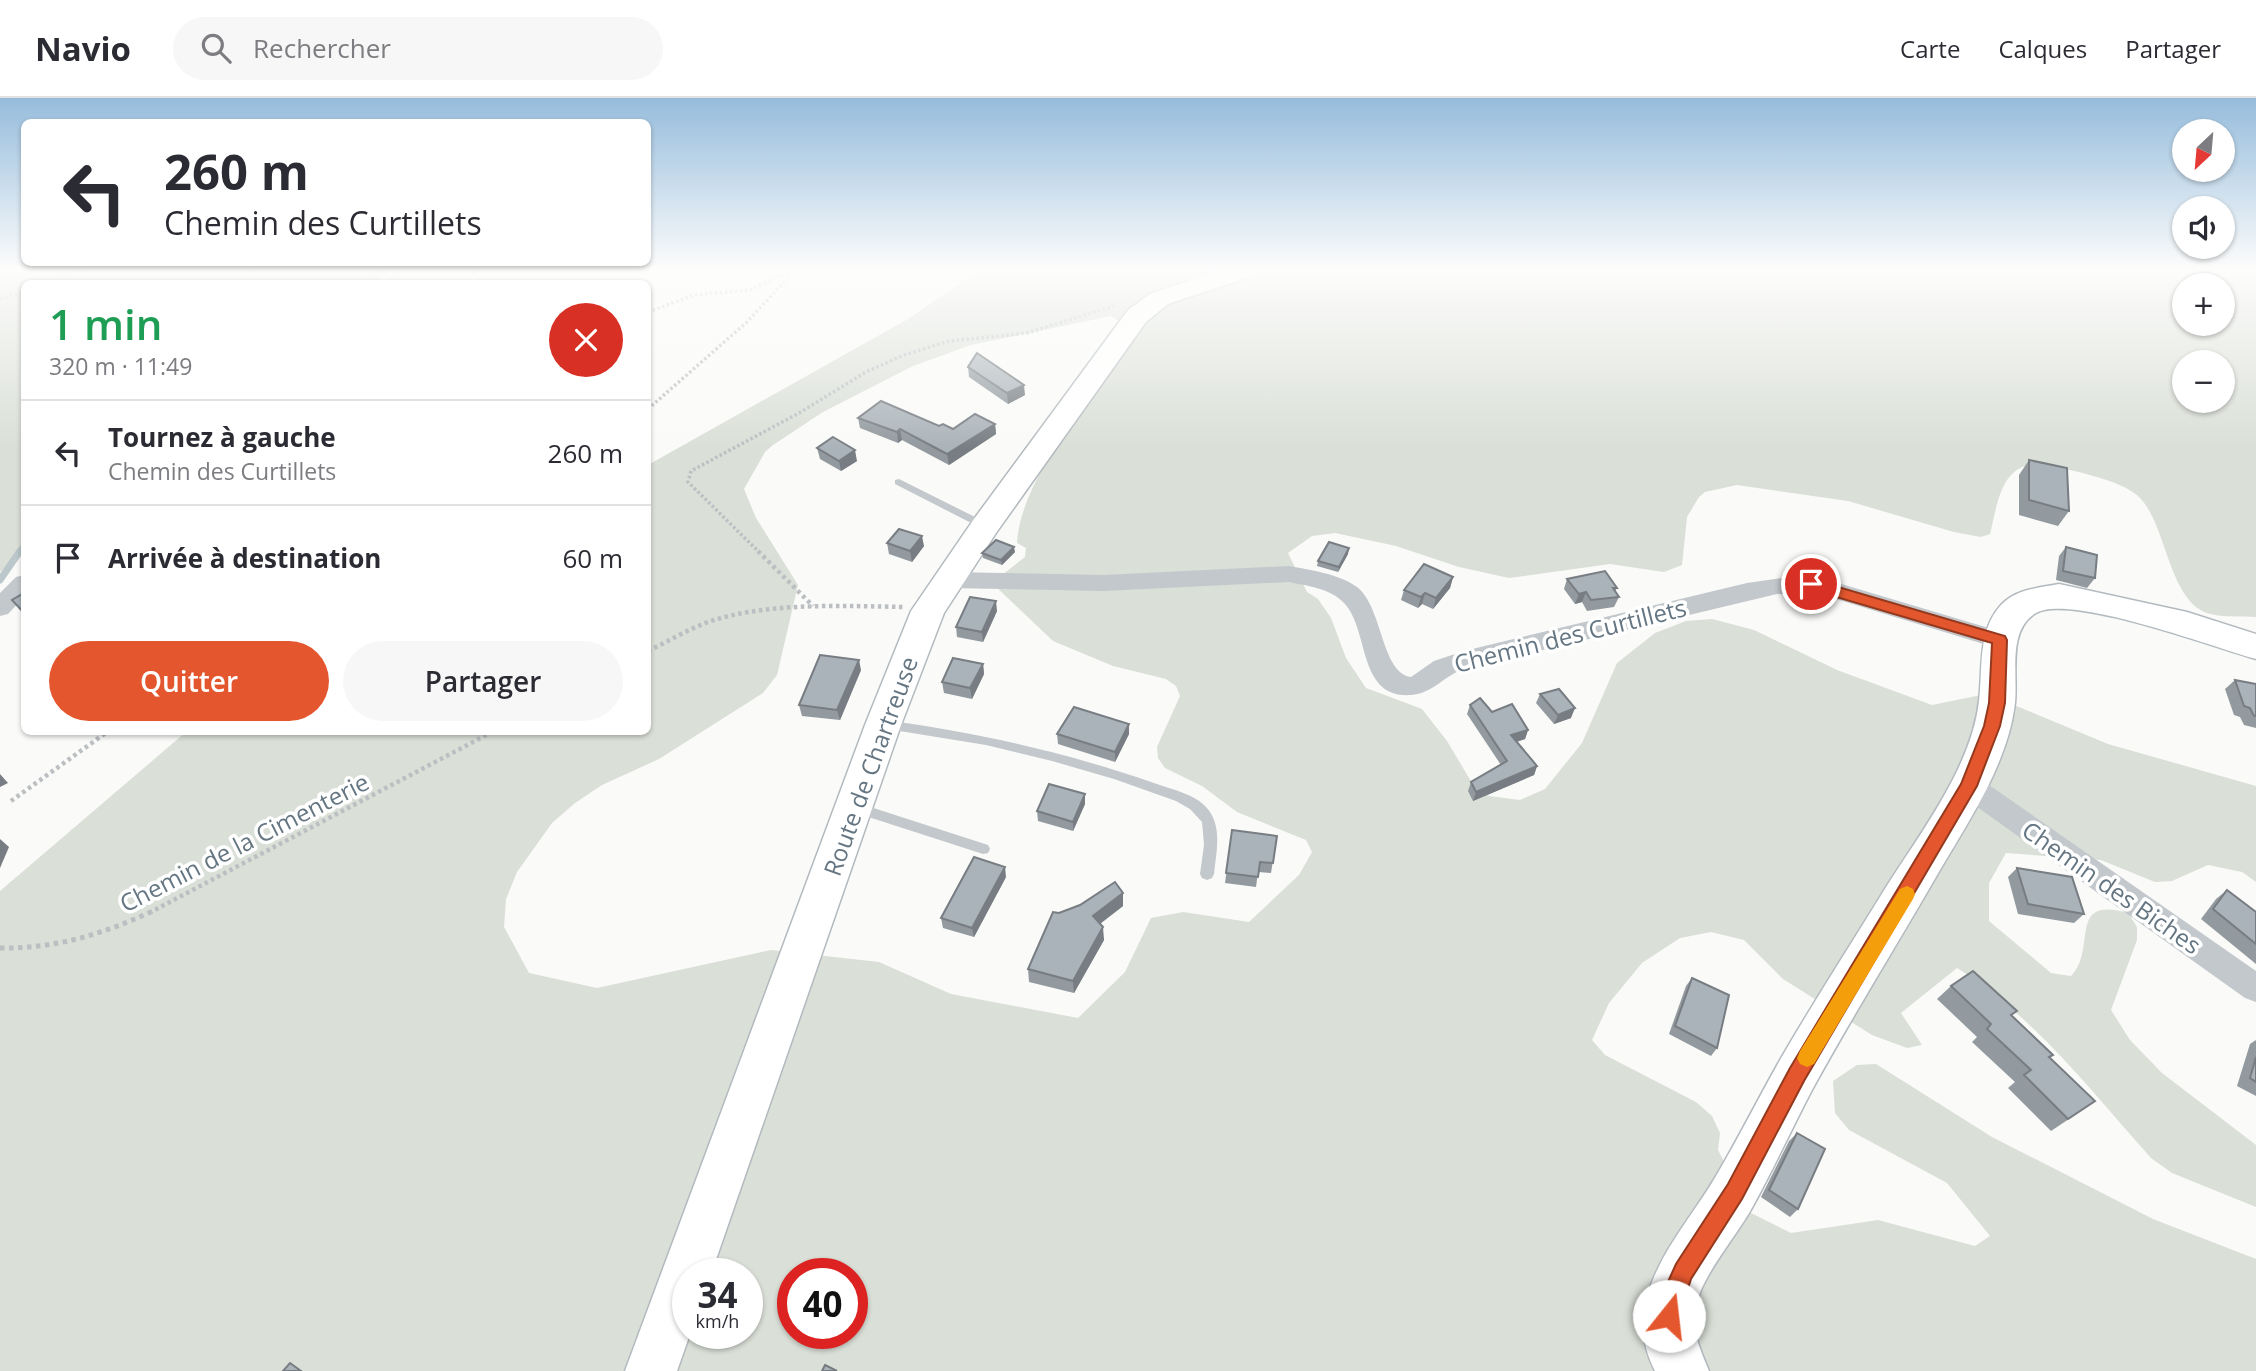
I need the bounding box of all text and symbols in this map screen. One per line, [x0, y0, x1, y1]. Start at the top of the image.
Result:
search box [173, 17, 663, 80]
text: Navio [35, 26, 131, 71]
icon: search [197, 29, 235, 67]
text: Rechercher [253, 30, 391, 66]
text: Carte [1900, 32, 1960, 65]
text: Calques [1998, 32, 2087, 65]
text: Partager [2125, 32, 2221, 65]
north arrow [2172, 119, 2235, 182]
map controls [2172, 119, 2235, 413]
text: 260 m [164, 138, 309, 204]
icon: left [49, 147, 140, 238]
button: sound [2172, 196, 2235, 259]
text: Chemin des Curtillets [164, 201, 482, 244]
button: + [2172, 273, 2235, 336]
text: 1 min [49, 295, 162, 352]
button: close [549, 303, 623, 377]
text: 320 m · 11:49 [49, 350, 192, 382]
button: − [2172, 350, 2235, 413]
text: Tournez à gauche [108, 419, 336, 455]
icon: left [49, 434, 87, 472]
text: 260 m [548, 435, 623, 471]
text: Chemin des Curtillets [108, 455, 336, 487]
icon: arrive [49, 539, 87, 577]
text: Arrivée à destination [108, 540, 381, 576]
text: 60 m [562, 540, 623, 576]
pin [1781, 554, 1841, 614]
icon: arrive [1792, 565, 1830, 603]
street label: Chemin des Curtillets [1450, 590, 1690, 680]
button: Quitter [49, 641, 329, 721]
button: Partager [343, 641, 623, 721]
street label: Route de Chartreuse [815, 652, 925, 880]
street label: Chemin de la Cimenterie [114, 765, 374, 919]
street label: Chemin des Biches [2016, 813, 2208, 961]
speed limit sign: 40 [777, 1258, 868, 1349]
text: 34 [697, 1271, 738, 1318]
position arrow [1632, 1279, 1706, 1353]
text: km/h [696, 1309, 739, 1333]

